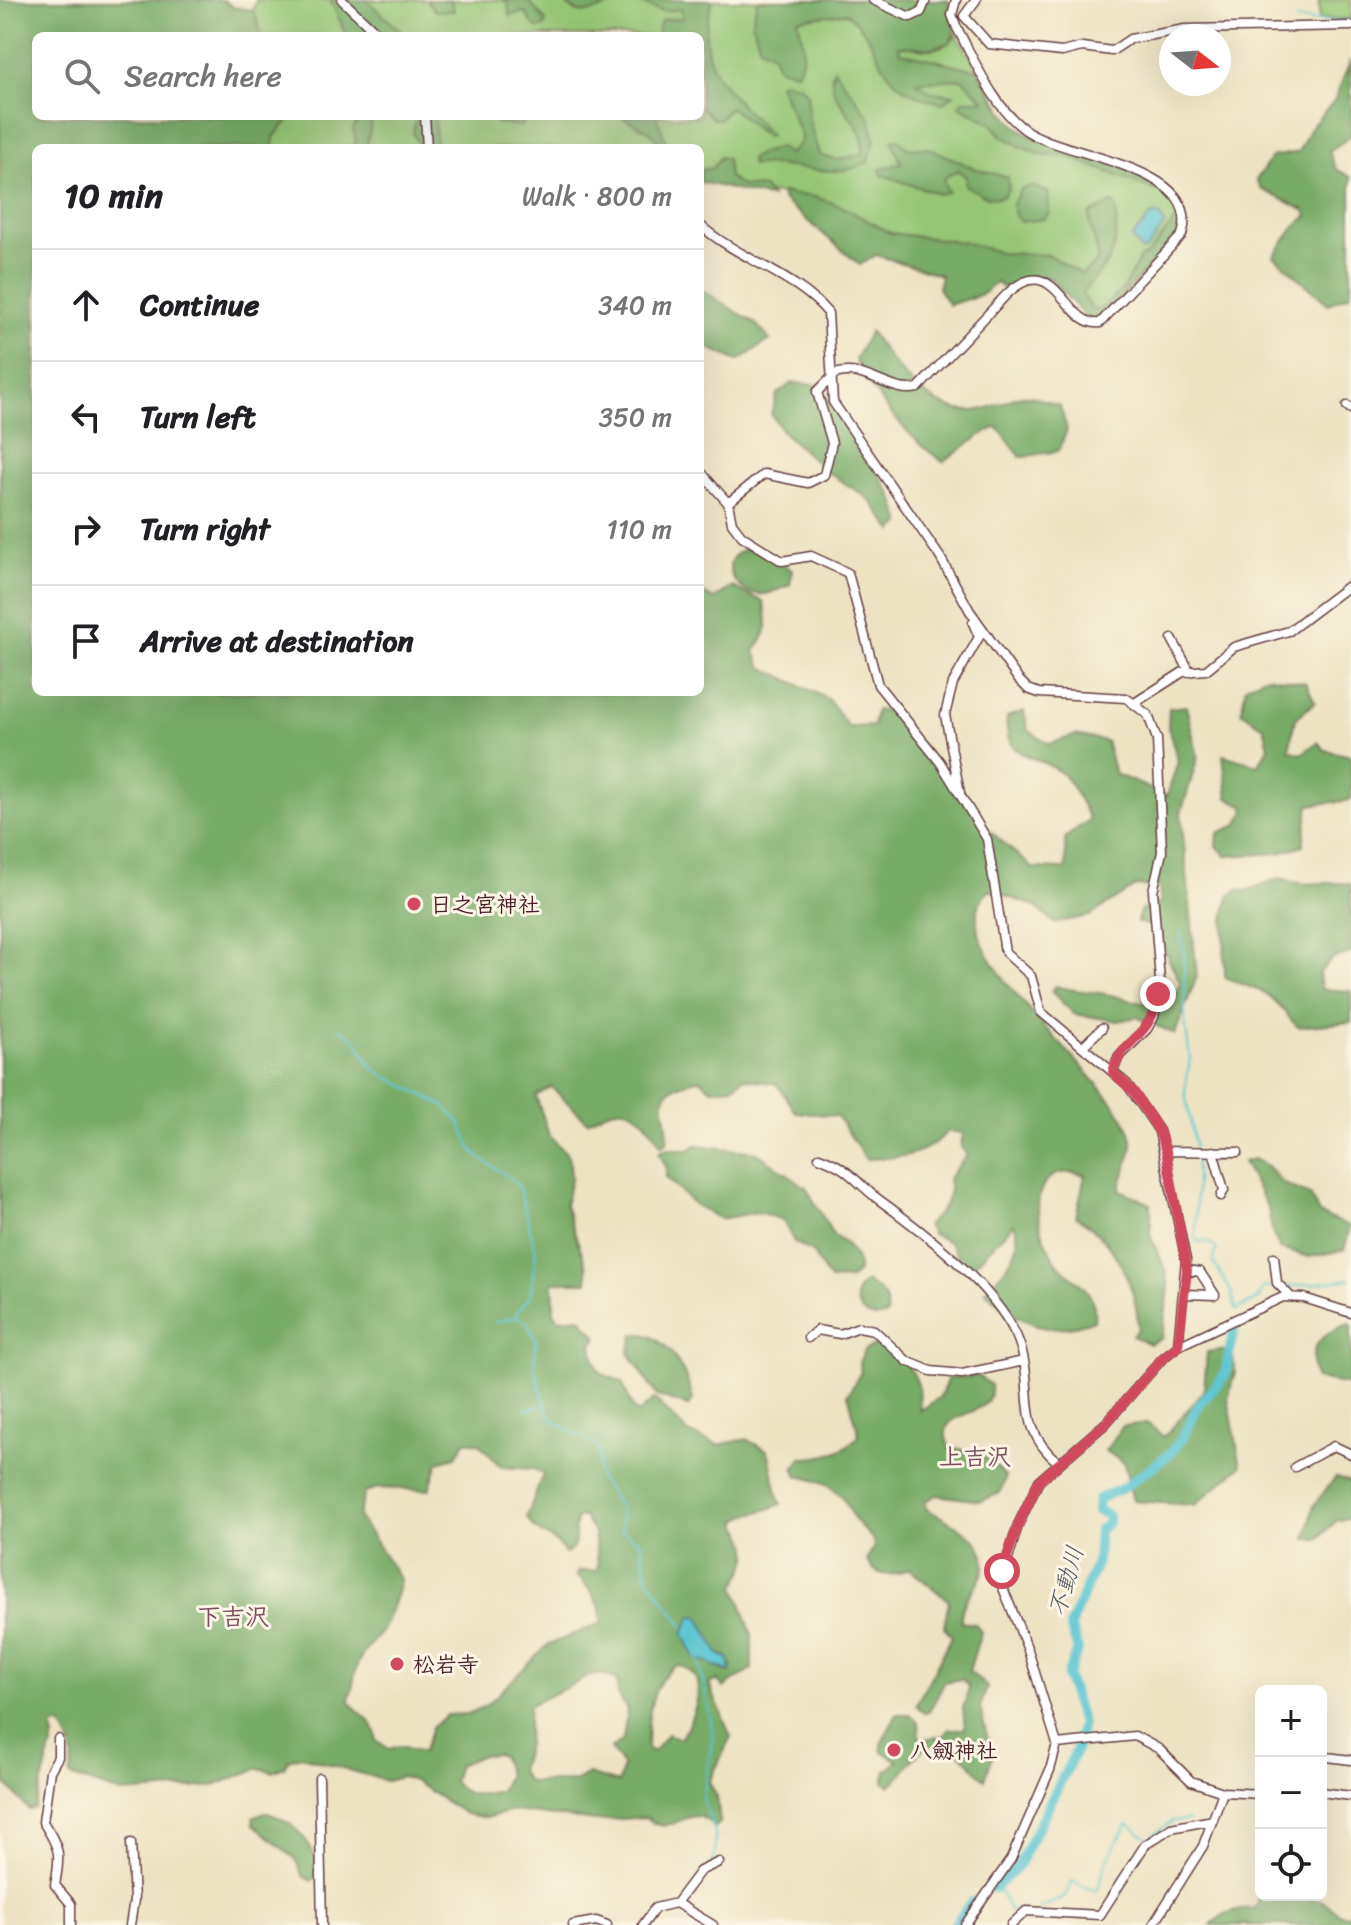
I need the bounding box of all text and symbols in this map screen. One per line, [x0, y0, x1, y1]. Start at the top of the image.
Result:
north arrow [1159, 24, 1231, 96]
search box [32, 32, 704, 120]
text: Search here [124, 49, 282, 103]
icon: search [60, 54, 104, 98]
text: 10 min [64, 166, 163, 226]
text: Walk · 800 m [522, 173, 672, 219]
text: Continue [140, 278, 259, 332]
text: 340 m [598, 282, 672, 328]
icon: ahead [64, 283, 108, 327]
text: Turn left [140, 390, 256, 444]
text: 350 m [599, 394, 672, 440]
icon: left [64, 395, 108, 439]
text: Turn right [140, 502, 270, 556]
text: 110 m [607, 506, 672, 552]
icon: right [64, 507, 108, 551]
text: Arrive at destination [140, 614, 414, 668]
icon: arrive [64, 619, 108, 663]
place label: 日之宮神社 [430, 885, 540, 924]
marker: 日之宮神社 [405, 895, 423, 913]
route end [1140, 976, 1176, 1012]
district label: 上吉沢 [939, 1436, 1011, 1478]
water label: 不動川 [1036, 1541, 1096, 1621]
route start [984, 1553, 1020, 1589]
district label: 下吉沢 [197, 1596, 269, 1638]
place label: 松岩寺 [413, 1645, 479, 1684]
marker: 松岩寺 [388, 1655, 406, 1673]
map controls [1255, 1685, 1327, 1901]
button: + [1255, 1685, 1327, 1757]
place label: 八劔神社 [910, 1731, 998, 1770]
marker: 八劔神社 [885, 1741, 903, 1759]
button: − [1255, 1757, 1327, 1829]
button: locate [1255, 1829, 1327, 1901]

